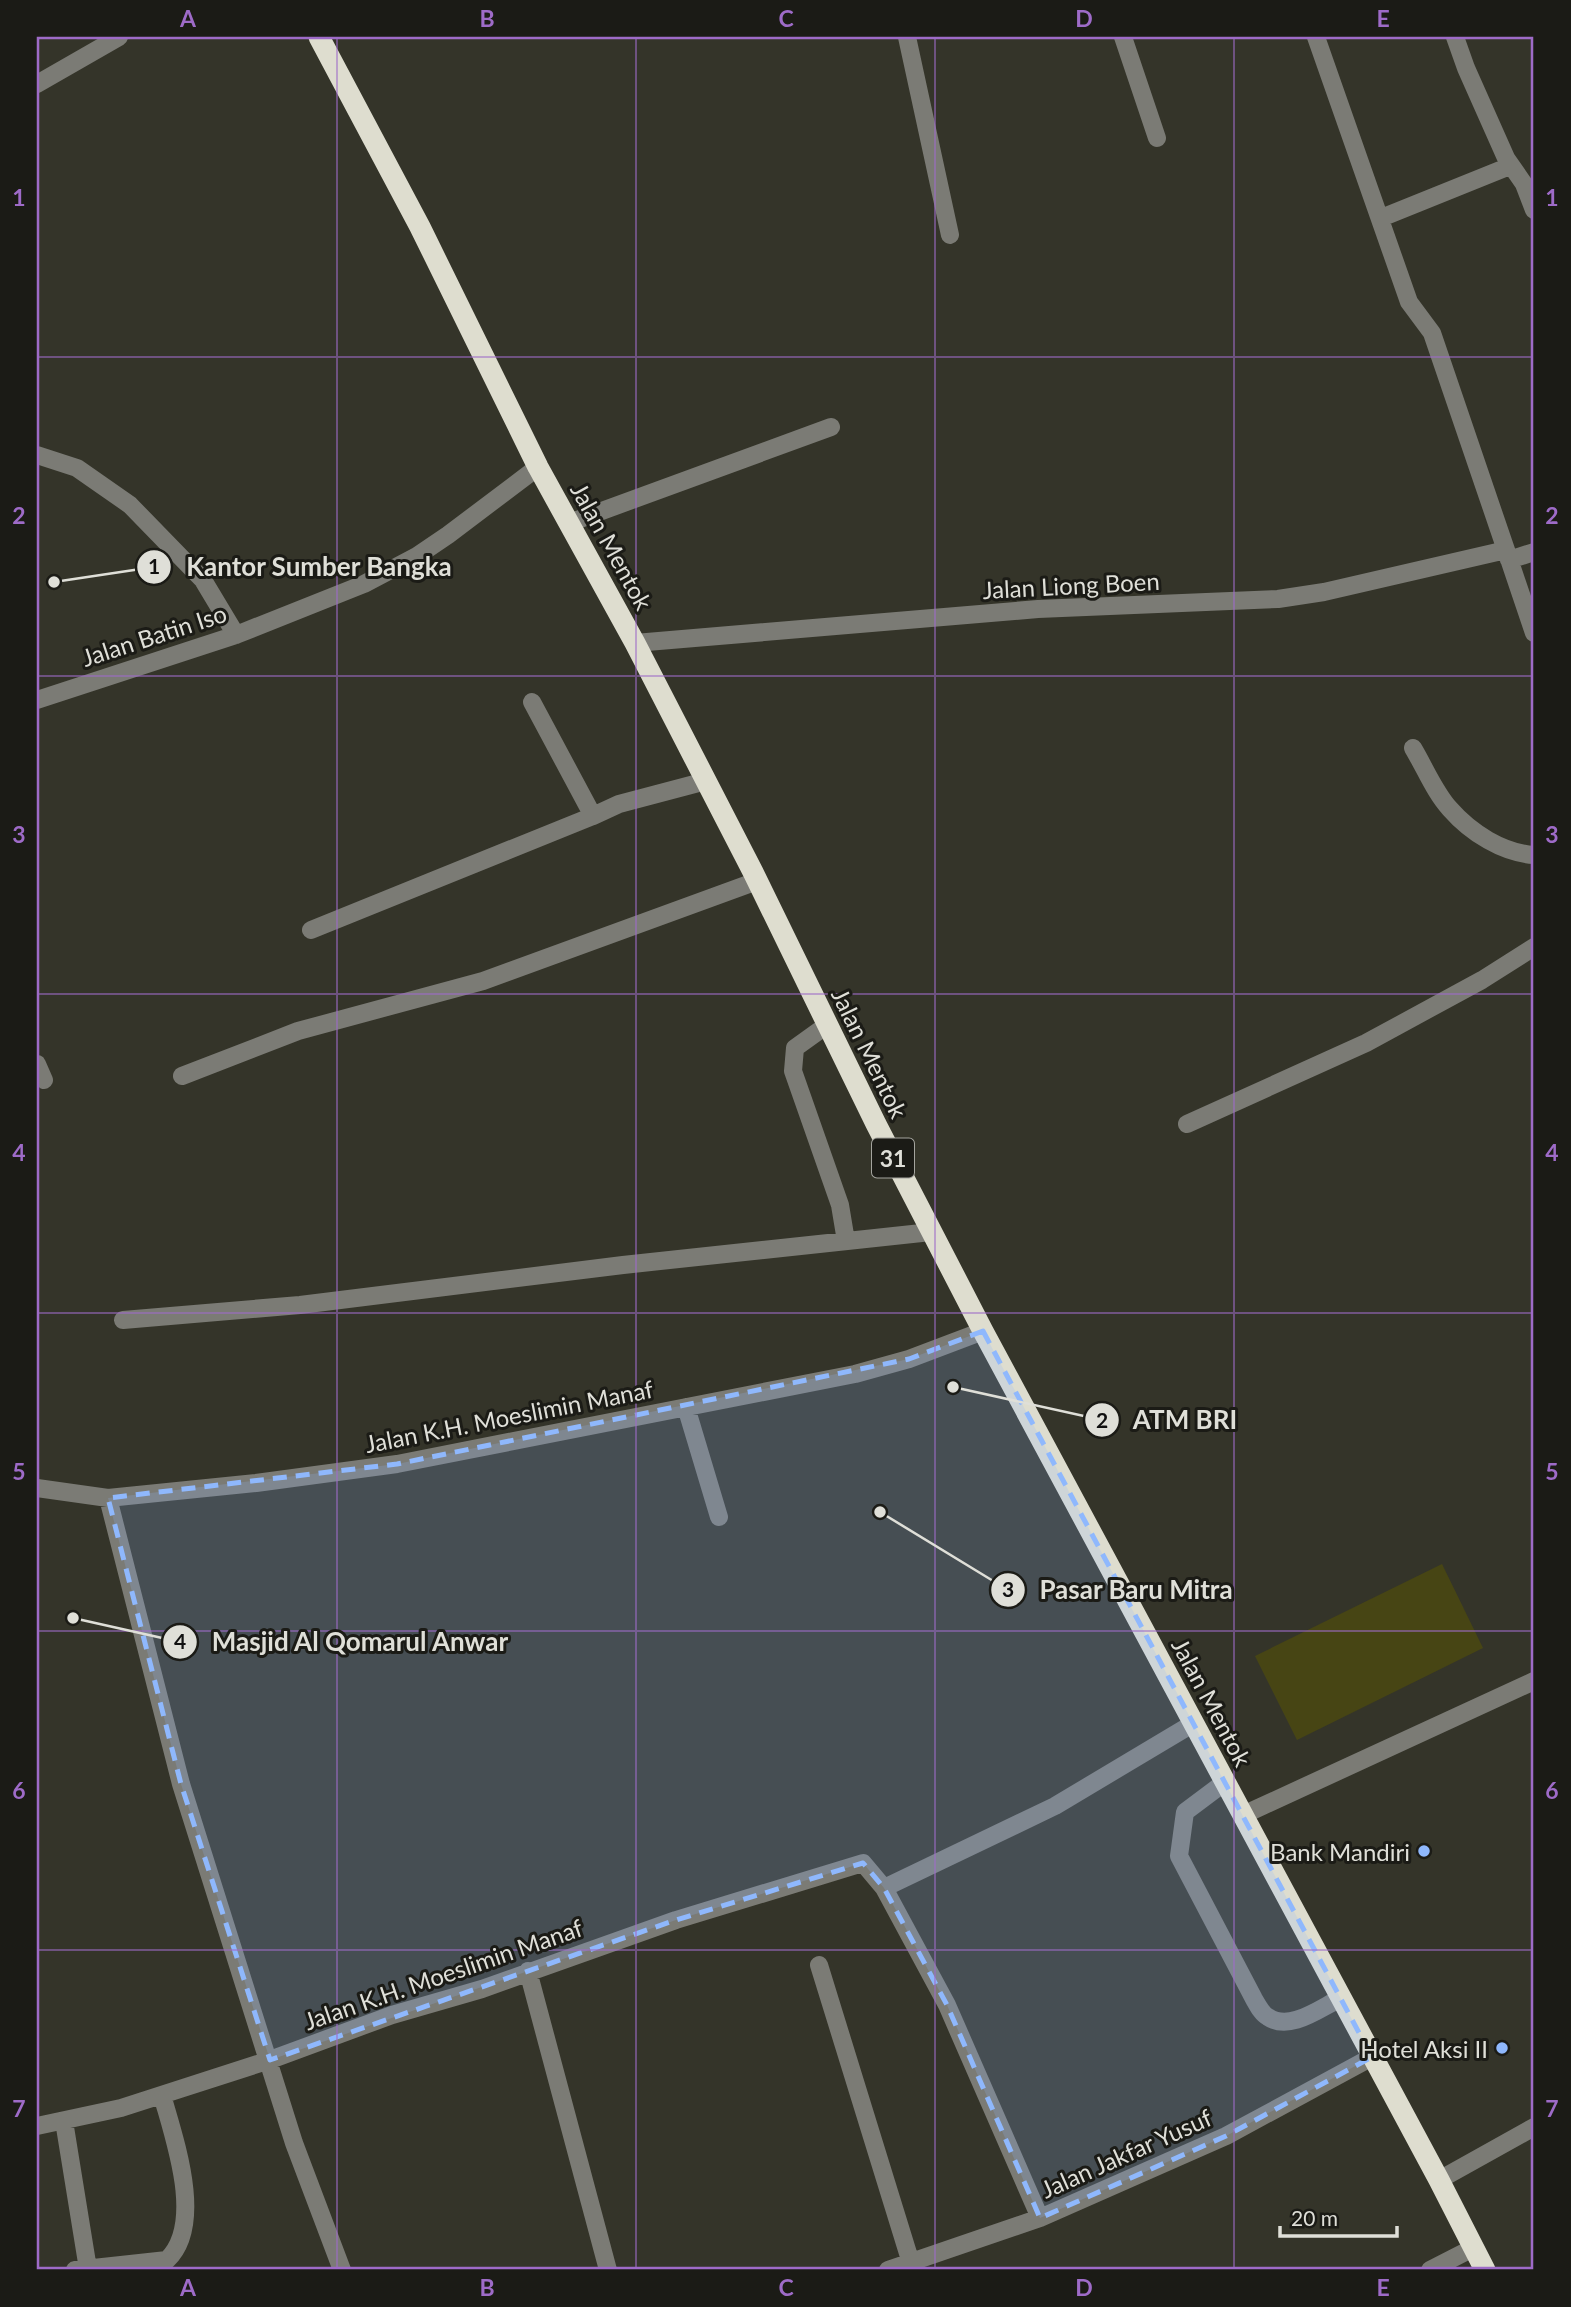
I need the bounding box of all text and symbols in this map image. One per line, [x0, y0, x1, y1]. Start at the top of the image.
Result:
text: A [179, 4, 197, 32]
text: B [479, 4, 495, 32]
text: C [778, 4, 794, 32]
text: D [1075, 4, 1093, 32]
text: E [1376, 4, 1390, 32]
text: 1 [12, 183, 26, 211]
text: 1 [1545, 183, 1559, 211]
street label: Jalan Mentok [565, 477, 659, 615]
text: 2 [12, 501, 26, 529]
text: 2 [1545, 501, 1559, 529]
callout: Kantor Sumber Bangka [136, 544, 466, 591]
text: Kantor Sumber Bangka [186, 550, 452, 582]
text: 1 [148, 553, 160, 578]
street label: Jalan Liong Boen [982, 566, 1160, 604]
street label: Jalan Batin Iso [78, 598, 230, 672]
text: 3 [12, 820, 26, 848]
text: 3 [1545, 820, 1559, 848]
street label: Jalan Mentok [826, 983, 914, 1123]
text: 4 [12, 1138, 26, 1166]
road number: 31 [872, 1138, 914, 1177]
text: 4 [1545, 1138, 1559, 1166]
street label: Jalan K.H. Moeslimin Manaf [362, 1374, 656, 1458]
callout: ATM BRI [1084, 1397, 1251, 1444]
text: ATM BRI [1132, 1403, 1237, 1435]
text: 2 [1096, 1407, 1108, 1432]
text: 5 [12, 1457, 26, 1485]
text: 5 [1545, 1457, 1559, 1485]
callout: Pasar Baru Mitra [990, 1566, 1247, 1613]
text: Pasar Baru Mitra [1039, 1573, 1233, 1605]
text: 3 [1002, 1576, 1014, 1601]
callout: Masjid Al Qomarul Anwar [162, 1619, 523, 1666]
text: Masjid Al Qomarul Anwar [212, 1625, 508, 1657]
text: 4 [174, 1628, 186, 1653]
street label: Jalan Mentok [1166, 1633, 1258, 1772]
text: 6 [12, 1776, 26, 1804]
text: 6 [1545, 1776, 1559, 1804]
place label: Bank Mandiri [1270, 1837, 1410, 1866]
marker: Bank Mandiri [1416, 1843, 1432, 1859]
street label: Jalan K.H. Moeslimin Manaf [300, 1912, 587, 2035]
place label: Hotel Aksi II [1360, 2034, 1488, 2063]
marker: Hotel Aksi II [1494, 2040, 1510, 2056]
text: 7 [12, 2094, 26, 2122]
text: 7 [1545, 2094, 1559, 2122]
street label: Jalan Jakfar Yusuf [1036, 2102, 1216, 2204]
scale bar [1280, 2195, 1398, 2239]
text: 20 m [1291, 2205, 1338, 2230]
text: A [179, 2273, 197, 2301]
text: B [479, 2273, 495, 2301]
text: C [778, 2273, 794, 2301]
text: D [1075, 2273, 1093, 2301]
text: E [1376, 2273, 1390, 2301]

